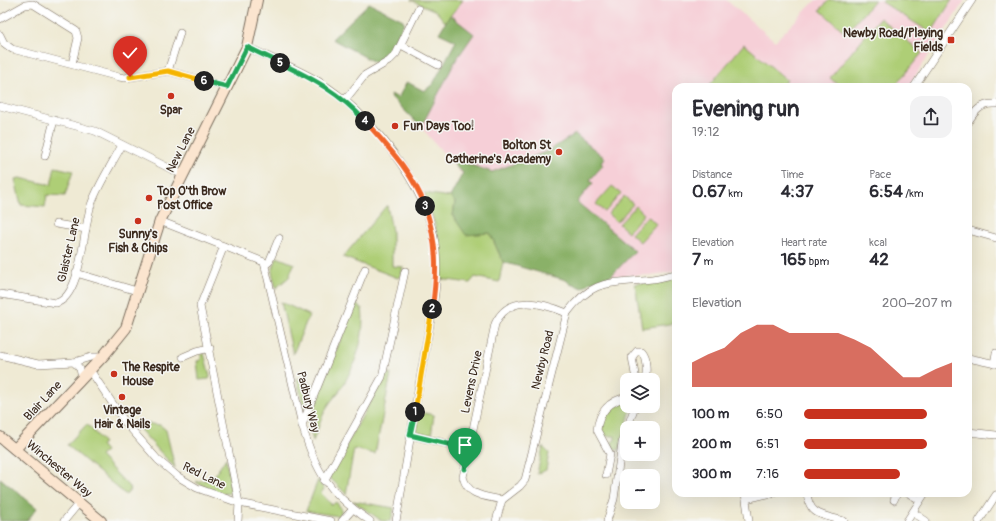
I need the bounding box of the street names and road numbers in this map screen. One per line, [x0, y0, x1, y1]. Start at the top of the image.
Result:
street label: New Lane [163, 125, 199, 175]
street label: Glaister Lane [54, 216, 84, 284]
street label: Newby Road [528, 329, 558, 391]
street label: Levens Drive [458, 349, 486, 415]
street label: Padbury Way [293, 370, 323, 434]
street label: Blair Lane [21, 378, 65, 424]
street label: Winchester Way [23, 437, 95, 501]
street label: Red Lane [180, 459, 228, 493]

